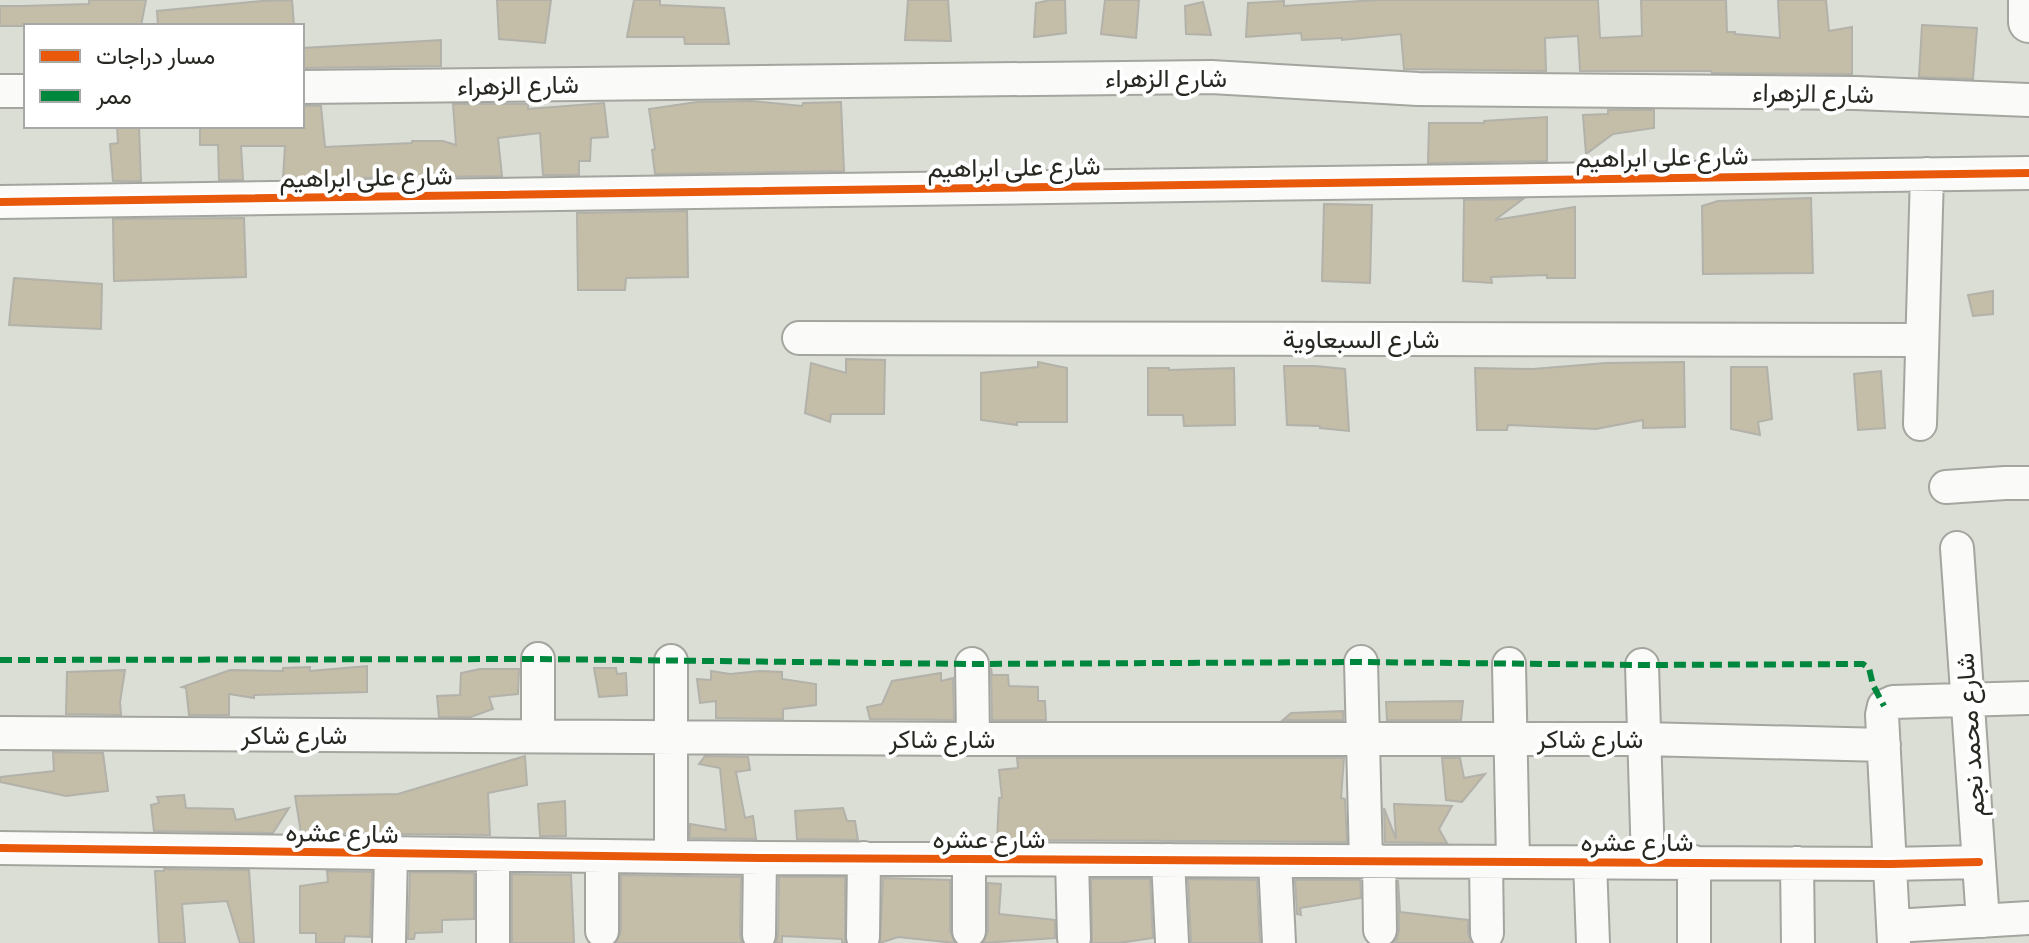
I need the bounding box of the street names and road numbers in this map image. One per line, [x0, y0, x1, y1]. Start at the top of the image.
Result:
street label: شارع الزهراء [1105, 59, 1227, 96]
street label: شارع الزهراء [457, 65, 579, 104]
street label: شارع الزهراء [1752, 73, 1874, 112]
street label: شارع على ابراهيم [1575, 136, 1749, 177]
street label: شارع على ابراهيم [927, 146, 1101, 187]
street label: شارع على ابراهيم [279, 156, 453, 197]
street label: شارع السبعاوية [1283, 320, 1439, 357]
street label: شارع محمد نجم [1945, 652, 1994, 818]
street label: شارع شاكر [240, 716, 347, 753]
street label: شارع شاكر [888, 720, 995, 757]
street label: شارع شاكر [1536, 720, 1643, 757]
street label: شارع عشره [285, 813, 399, 852]
street label: شارع عشره [932, 820, 1046, 857]
street label: شارع عشره [1580, 823, 1694, 860]

